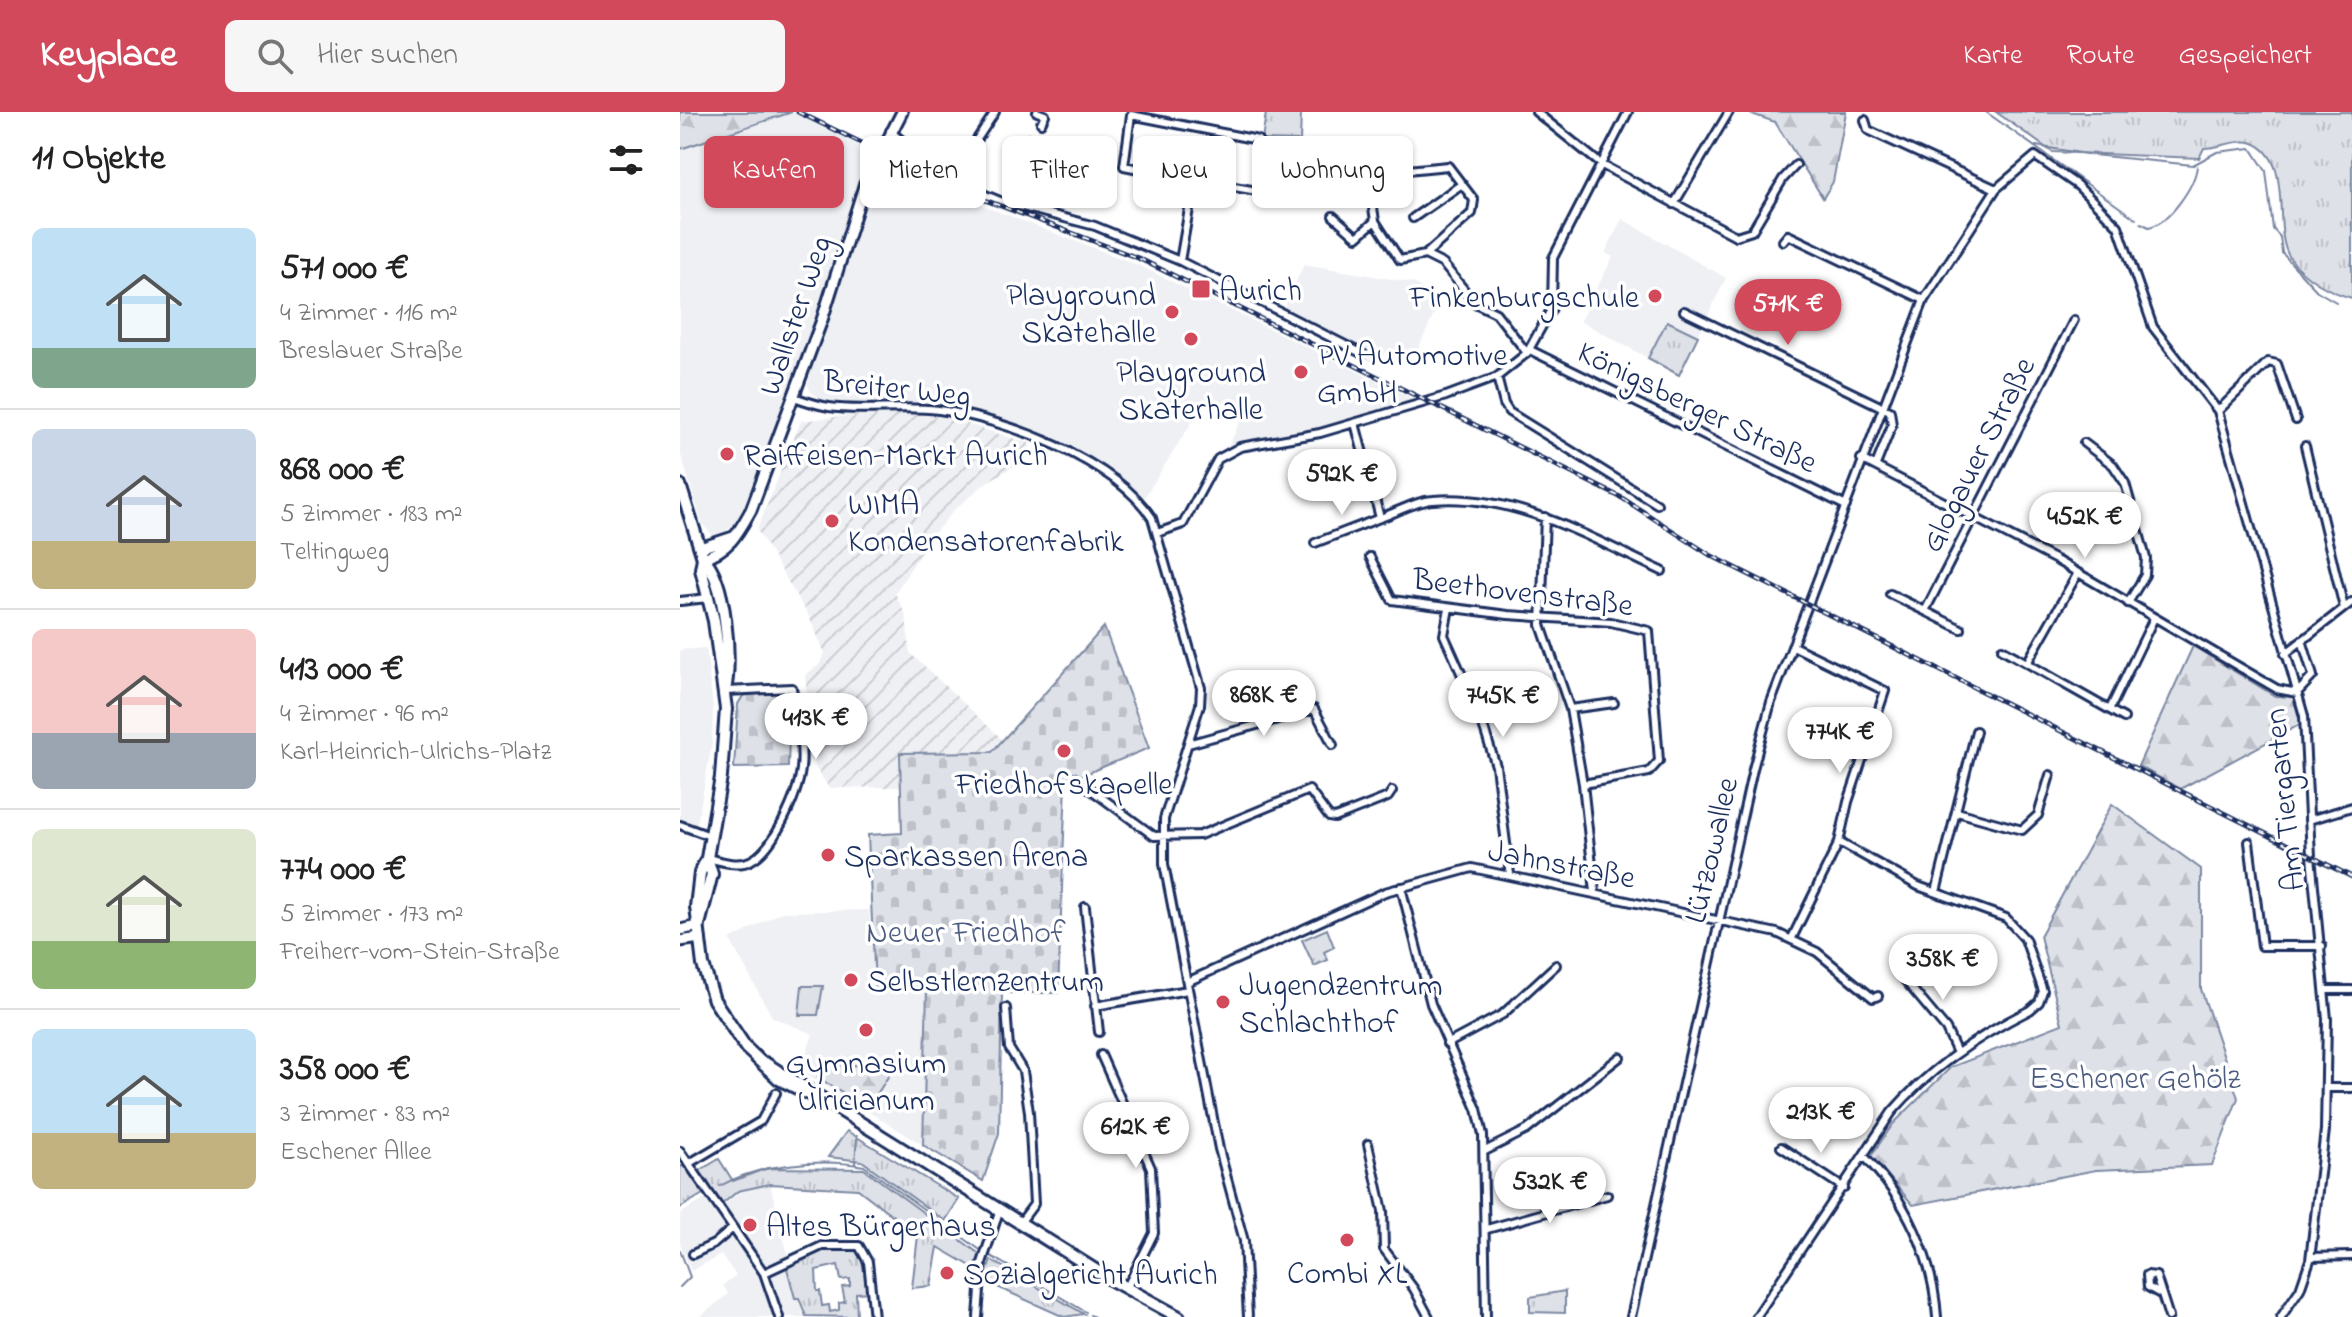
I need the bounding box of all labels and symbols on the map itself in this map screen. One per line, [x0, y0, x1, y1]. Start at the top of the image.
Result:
street label: Wallster Weg [748, 230, 846, 402]
place label: Aurich [1219, 269, 1302, 316]
place label: Playground Skatehalle [1006, 274, 1157, 358]
place label: Finkenburgschule [1409, 276, 1640, 323]
marker: Aurich [1190, 278, 1212, 300]
pin: 571K € [1723, 279, 1853, 347]
marker: Finkenburgschule [1646, 287, 1664, 305]
marker: Playground Skatehalle [1163, 303, 1181, 321]
marker: Playground Skaterhalle [1182, 330, 1200, 348]
street label: Königsberger Straße [1569, 331, 1825, 488]
place label: PV Automotive GmbH [1317, 334, 1508, 418]
street label: Glogauer Straße [1911, 349, 2050, 562]
place label: Playground Skaterhalle [1116, 351, 1266, 435]
street label: Breiter Weg [820, 359, 973, 422]
marker: PV Automotive GmbH [1292, 363, 1310, 381]
place label: Raiffeisen-Markt Aurich [743, 434, 1048, 481]
marker: Raiffeisen-Markt Aurich [718, 445, 736, 463]
pin: 592K € [1277, 449, 1407, 517]
place label: WIMA Kondensatorenfabrik [848, 483, 1125, 567]
pin: 452K € [2020, 492, 2150, 560]
marker: WIMA Kondensatorenfabrik [823, 512, 841, 530]
street label: Beethovenstraße [1409, 558, 1636, 631]
pin: 868K € [1199, 670, 1329, 738]
pin: 745K € [1438, 671, 1568, 739]
pin: 413K € [751, 693, 881, 761]
street label: Am Tiergarten [2254, 706, 2319, 893]
pin: 774K € [1775, 707, 1905, 775]
marker: Friedhofskapelle [1055, 742, 1073, 760]
place label: Friedhofskapelle [954, 763, 1173, 810]
street label: Lützowallee [1674, 772, 1753, 928]
street label: Jahnstraße [1484, 829, 1640, 904]
place label: Sparkassen Arena [844, 835, 1088, 882]
marker: Sparkassen Arena [819, 846, 837, 864]
park label: Neuer Friedhof [866, 911, 1066, 958]
pin: 358K € [1878, 934, 2008, 1002]
place label: Selbstlernzentrum [867, 960, 1104, 1007]
place label: Jugendzentrum Schlachthof [1239, 964, 1443, 1048]
marker: Selbstlernzentrum [842, 971, 860, 989]
marker: Jugendzentrum Schlachthof [1214, 993, 1232, 1011]
marker: Gymnasium Ulricianum [857, 1021, 875, 1039]
place label: Gymnasium Ulricianum [786, 1042, 946, 1126]
park label: Eschener Gehölz [2029, 1057, 2241, 1104]
pin: 213K € [1756, 1087, 1886, 1155]
pin: 612K € [1071, 1102, 1201, 1170]
pin: 532K € [1485, 1157, 1615, 1225]
place label: Altes Bürgerhaus [766, 1205, 996, 1252]
marker: Altes Bürgerhaus [741, 1216, 759, 1234]
marker: Combi XL [1338, 1231, 1356, 1249]
place label: Combi XL [1287, 1252, 1407, 1299]
place label: Sozialgericht Aurich [963, 1253, 1218, 1300]
marker: Sozialgericht Aurich [938, 1264, 956, 1282]

